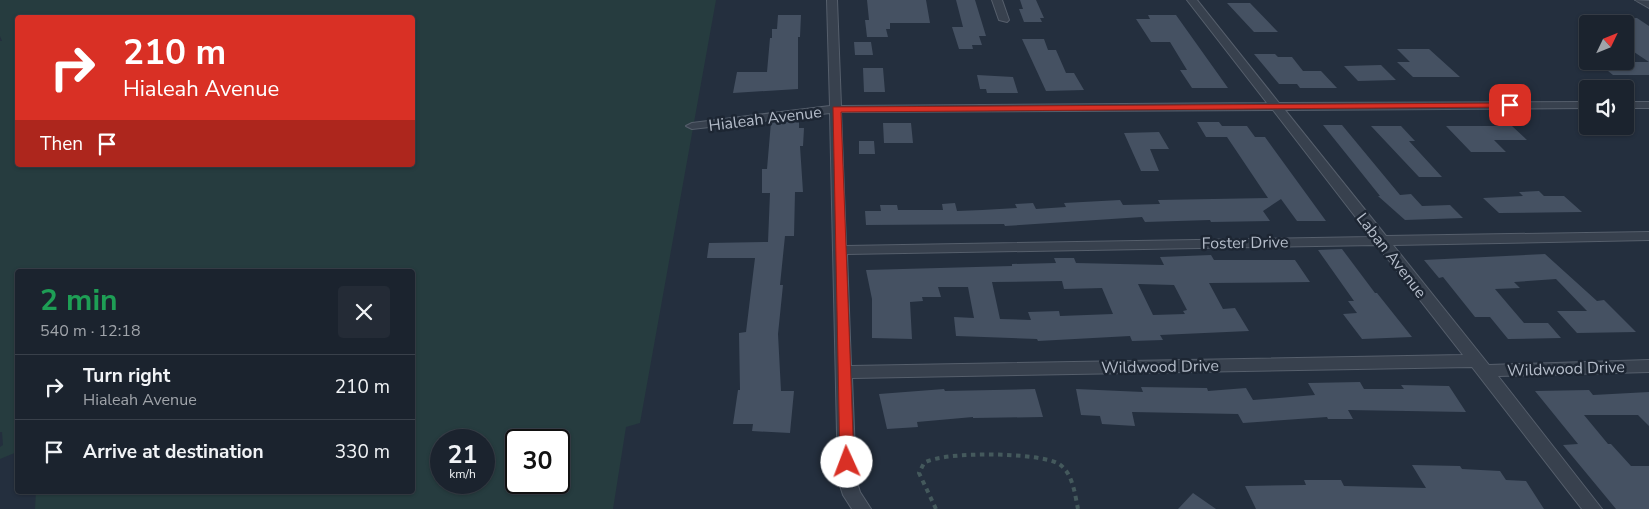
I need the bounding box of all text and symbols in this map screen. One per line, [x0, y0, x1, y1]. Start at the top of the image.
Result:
north arrow [1579, 15, 1634, 70]
map controls [1579, 15, 1634, 135]
text: 210 m [123, 29, 226, 76]
icon: right [40, 35, 105, 100]
text: Hialeah Avenue [123, 74, 279, 104]
button: sound [1579, 80, 1634, 135]
pin [1489, 84, 1531, 126]
icon: arrive [1496, 91, 1524, 119]
street label: Hialeah Avenue [707, 101, 823, 137]
icon: arrive [93, 130, 121, 158]
text: Then [40, 131, 83, 157]
street label: Laban Avenue [1351, 208, 1431, 303]
street label: Foster Drive [1201, 231, 1289, 255]
text: 2 min [40, 280, 118, 321]
button: close [338, 286, 390, 338]
text: 540 m · 12:18 [40, 320, 141, 342]
street label: Wildwood Drive [1101, 355, 1219, 379]
street label: Wildwood Drive [1507, 356, 1625, 382]
text: Turn right [83, 363, 170, 389]
icon: right [40, 373, 68, 401]
text: 210 m [335, 374, 390, 400]
text: Hialeah Avenue [83, 389, 197, 411]
speed limit sign: 30 [505, 429, 570, 494]
position arrow [820, 435, 872, 487]
icon: arrive [40, 438, 68, 466]
text: 21 [447, 438, 478, 472]
text: Arrive at destination [83, 439, 264, 465]
text: 330 m [335, 439, 390, 465]
text: km/h [449, 466, 476, 482]

